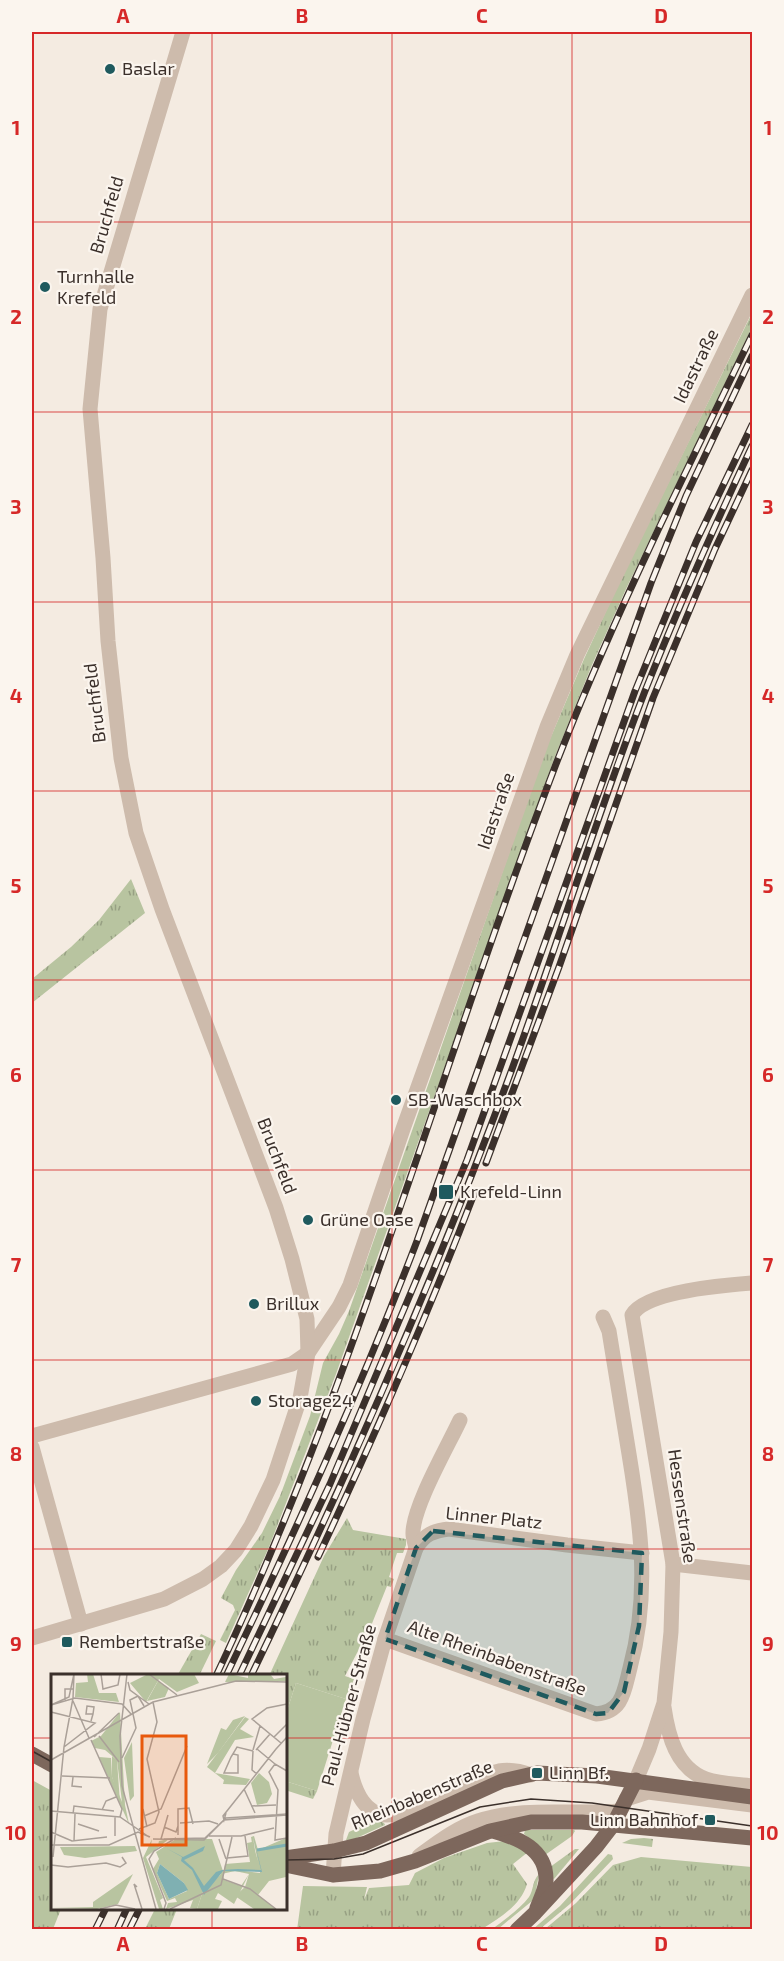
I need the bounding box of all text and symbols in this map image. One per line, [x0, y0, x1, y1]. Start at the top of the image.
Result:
text: A [116, 3, 130, 27]
text: B [296, 3, 308, 27]
text: C [476, 3, 488, 27]
text: D [654, 3, 668, 27]
place label: Baslar [122, 57, 175, 79]
marker: Baslar [103, 62, 117, 76]
text: 1 [12, 115, 20, 139]
text: 1 [764, 115, 772, 139]
street label: Bruchfeld [84, 173, 128, 256]
place label: Turnhalle Krefeld [57, 265, 135, 308]
marker: Turnhalle Krefeld [38, 280, 52, 294]
text: 2 [10, 304, 22, 328]
text: 2 [762, 304, 774, 328]
street label: Idastraße [668, 325, 722, 406]
text: 3 [10, 494, 22, 518]
text: 3 [762, 494, 774, 518]
street label: Bruchfeld [78, 662, 110, 744]
text: 4 [10, 683, 23, 707]
text: 4 [762, 683, 775, 707]
street label: Idastraße [472, 769, 518, 852]
text: 5 [10, 873, 22, 897]
text: 5 [762, 873, 774, 897]
text: 6 [10, 1062, 22, 1086]
text: 6 [762, 1062, 774, 1086]
place label: SB-Waschbox [408, 1088, 523, 1110]
marker: SB-Waschbox [389, 1093, 403, 1107]
street label: Bruchfeld [253, 1114, 303, 1197]
place label: Krefeld-Linn [460, 1180, 562, 1202]
marker: Krefeld-Linn [437, 1183, 455, 1201]
place label: Grüne Oase [320, 1208, 414, 1230]
marker: Grüne Oase [301, 1213, 315, 1227]
text: 7 [11, 1252, 22, 1276]
text: 7 [763, 1252, 774, 1276]
place label: Brillux [266, 1292, 320, 1314]
marker: Brillux [247, 1297, 261, 1311]
place label: Storage24 [268, 1389, 353, 1411]
marker: Storage24 [249, 1394, 263, 1408]
text: 8 [10, 1441, 22, 1465]
text: 8 [762, 1441, 774, 1465]
street label: Hessenstraße [664, 1447, 702, 1564]
street label: Linner Platz [445, 1501, 544, 1533]
street label: Alte Rheinbabenstraße [405, 1614, 590, 1700]
street label: Paul-Hübner-Straße [316, 1621, 380, 1788]
place label: Rembertstraße [79, 1630, 204, 1652]
text: 9 [10, 1631, 22, 1655]
text: 9 [762, 1631, 774, 1655]
marker: Rembertstraße [60, 1635, 74, 1649]
inset map [51, 1674, 286, 1910]
street label: Rheinbabenstraße [348, 1754, 496, 1834]
place label: Linn Bf. [549, 1761, 609, 1783]
marker: Linn Bf. [530, 1766, 544, 1780]
place label: Linn Bahnhof [590, 1808, 699, 1830]
marker: Linn Bahnhof [703, 1813, 717, 1827]
text: 10 [5, 1820, 27, 1844]
text: 10 [757, 1820, 779, 1844]
text: A [116, 1931, 130, 1955]
text: B [296, 1931, 308, 1955]
text: C [476, 1931, 488, 1955]
text: D [654, 1931, 668, 1955]

